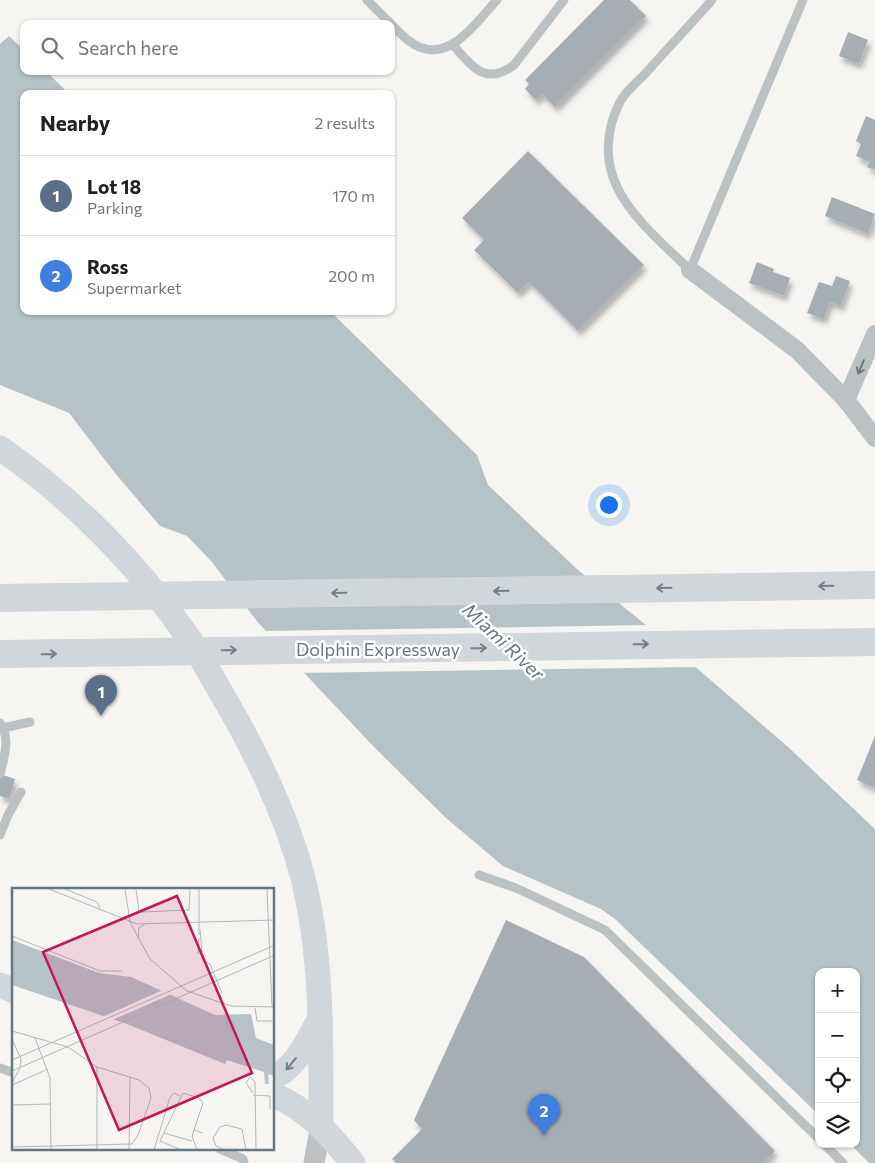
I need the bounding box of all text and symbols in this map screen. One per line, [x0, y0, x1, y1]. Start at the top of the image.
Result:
search box [20, 20, 395, 75]
icon: search [38, 34, 66, 62]
text: Search here [78, 36, 178, 59]
text: Nearby [40, 110, 110, 135]
text: 2 results [314, 113, 375, 132]
text: Lot 18 [87, 175, 141, 198]
text: 1 [52, 186, 60, 205]
text: 170 m [332, 186, 375, 205]
text: Parking [87, 198, 142, 217]
text: Ross [87, 255, 128, 278]
text: 2 [51, 266, 61, 285]
text: 200 m [328, 266, 375, 285]
text: Supermarket [87, 278, 182, 297]
one-way arrow [855, 359, 865, 374]
your location [596, 492, 622, 518]
one-way arrow [819, 581, 835, 591]
one-way arrow [656, 583, 672, 593]
one-way arrow [494, 586, 510, 596]
one-way arrow [331, 588, 348, 598]
water label: Miami River [459, 597, 550, 685]
street label: Dolphin Expressway [296, 638, 460, 660]
one-way arrow [633, 640, 649, 649]
one-way arrow [470, 643, 486, 653]
one-way arrow [220, 645, 236, 655]
one-way arrow [40, 649, 56, 659]
pin: 1 [85, 675, 117, 716]
inset map [12, 888, 275, 1150]
map controls [815, 968, 860, 1148]
button: + [815, 968, 860, 1013]
button: − [815, 1013, 860, 1058]
one-way arrow [286, 1058, 297, 1071]
button: locate [815, 1058, 860, 1103]
pin: 2 [528, 1094, 560, 1135]
button: layers [815, 1103, 860, 1148]

